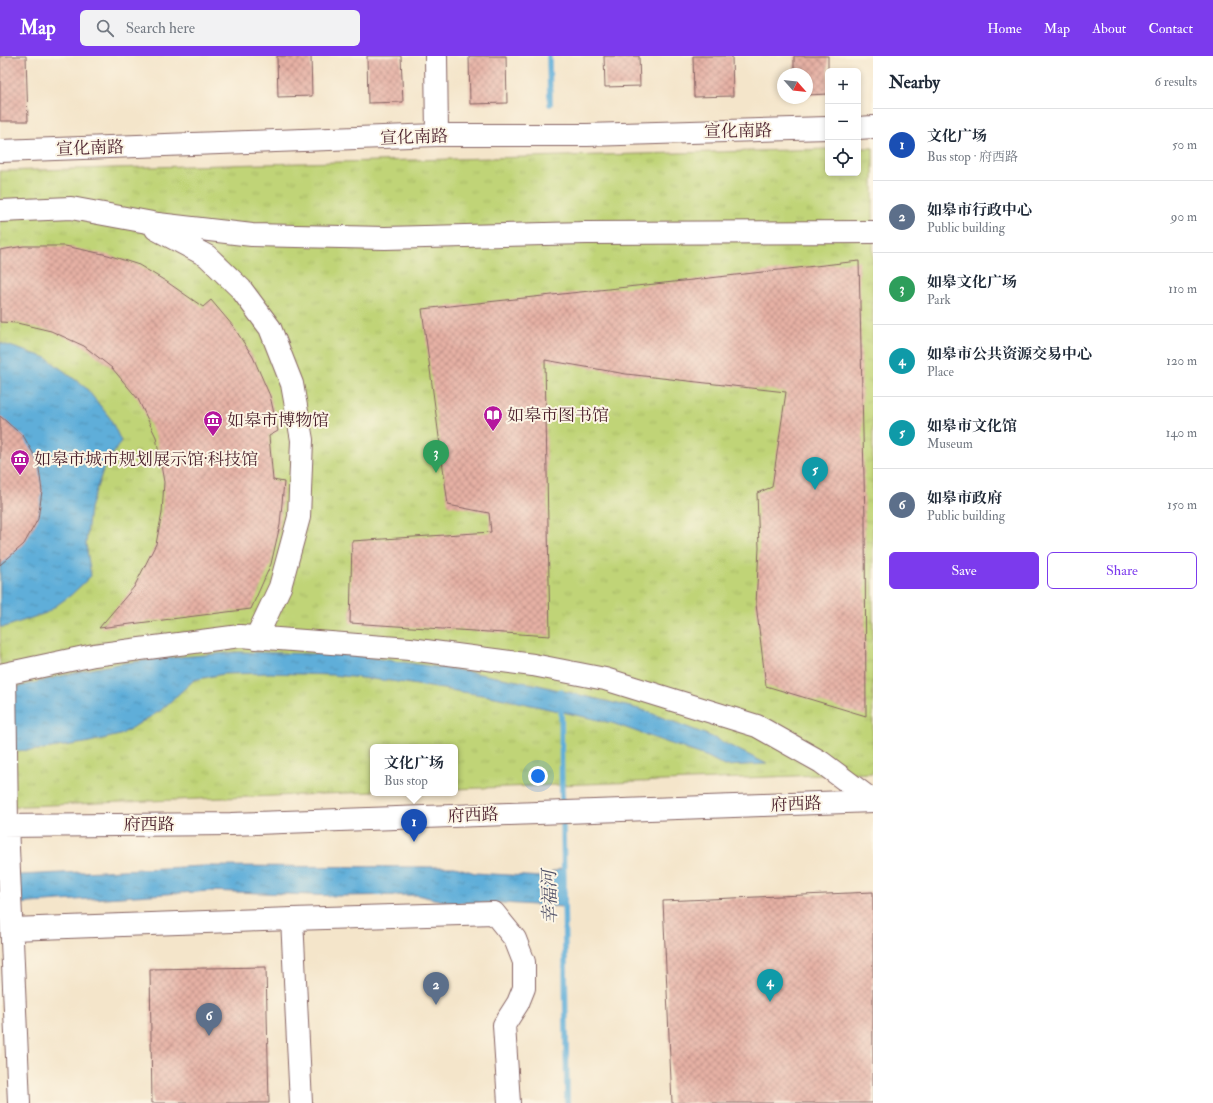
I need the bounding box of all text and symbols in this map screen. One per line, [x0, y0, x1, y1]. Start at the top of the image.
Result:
search box [80, 10, 360, 46]
text: Map [20, 16, 56, 40]
icon: search [94, 17, 116, 39]
text: Search here [126, 19, 195, 38]
text: Home [987, 20, 1022, 37]
text: Map [1044, 20, 1070, 37]
text: About [1092, 20, 1126, 37]
text: Contact [1148, 20, 1193, 37]
north arrow [777, 68, 813, 104]
map controls [825, 68, 861, 176]
button: + [825, 68, 861, 104]
text: Nearby [889, 72, 940, 93]
text: 6 results [1154, 74, 1197, 90]
button: − [825, 104, 861, 140]
street label: 宣化南路 [704, 120, 772, 142]
street label: 宣化南路 [380, 125, 448, 149]
text: 文化广场 [927, 127, 987, 146]
street label: 宣化南路 [56, 136, 124, 160]
text: 1 [900, 137, 904, 153]
text: 50 m [1172, 137, 1197, 153]
button: locate [825, 140, 861, 176]
text: Bus stop · 府西路 [927, 149, 1018, 165]
text: 如皋市行政中心 [927, 201, 1032, 220]
text: 2 [899, 209, 905, 225]
text: 90 m [1171, 209, 1197, 225]
text: Public building [927, 220, 1005, 236]
text: 如皋文化广场 [927, 273, 1017, 292]
text: 3 [900, 281, 905, 297]
text: 110 m [1168, 281, 1197, 297]
text: Park [927, 292, 951, 308]
text: 如皋市公共资源交易中心 [927, 345, 1092, 364]
text: 4 [898, 353, 906, 369]
text: 120 m [1166, 353, 1197, 369]
text: Place [927, 364, 954, 380]
library icon: 如皋市图书馆 [482, 404, 504, 432]
place label: 如皋市图书馆 [507, 405, 609, 426]
museum icon: 如皋市博物馆 [202, 409, 224, 437]
place label: 如皋市博物馆 [227, 410, 329, 431]
text: 如皋市文化馆 [927, 417, 1017, 436]
text: 5 [899, 425, 905, 441]
text: 140 m [1166, 425, 1197, 441]
text: Museum [927, 436, 973, 452]
pin: 3 [423, 440, 449, 473]
museum icon: 如皋市城市规划展示馆·科技馆 [9, 448, 31, 476]
place label: 如皋市城市规划展示馆·科技馆 [34, 449, 258, 470]
pin: 5 [802, 457, 828, 490]
text: 如皋市政府 [927, 489, 1002, 508]
text: 6 [899, 497, 905, 513]
text: 150 m [1167, 497, 1197, 513]
text: Public building [927, 508, 1005, 524]
button: Save [889, 552, 1039, 589]
button: Share [1047, 552, 1197, 589]
popup [370, 744, 458, 796]
text: 文化广场 [384, 754, 444, 773]
your location [528, 766, 548, 786]
text: Bus stop [384, 773, 428, 789]
street label: 府西路 [770, 793, 822, 815]
street label: 府西路 [447, 804, 499, 826]
pin: 1 [401, 809, 427, 842]
street label: 府西路 [124, 814, 175, 835]
water label: 幸福河 [538, 867, 562, 924]
pin: 4 [757, 969, 783, 1002]
pin: 2 [423, 972, 449, 1005]
pin: 6 [196, 1003, 222, 1036]

